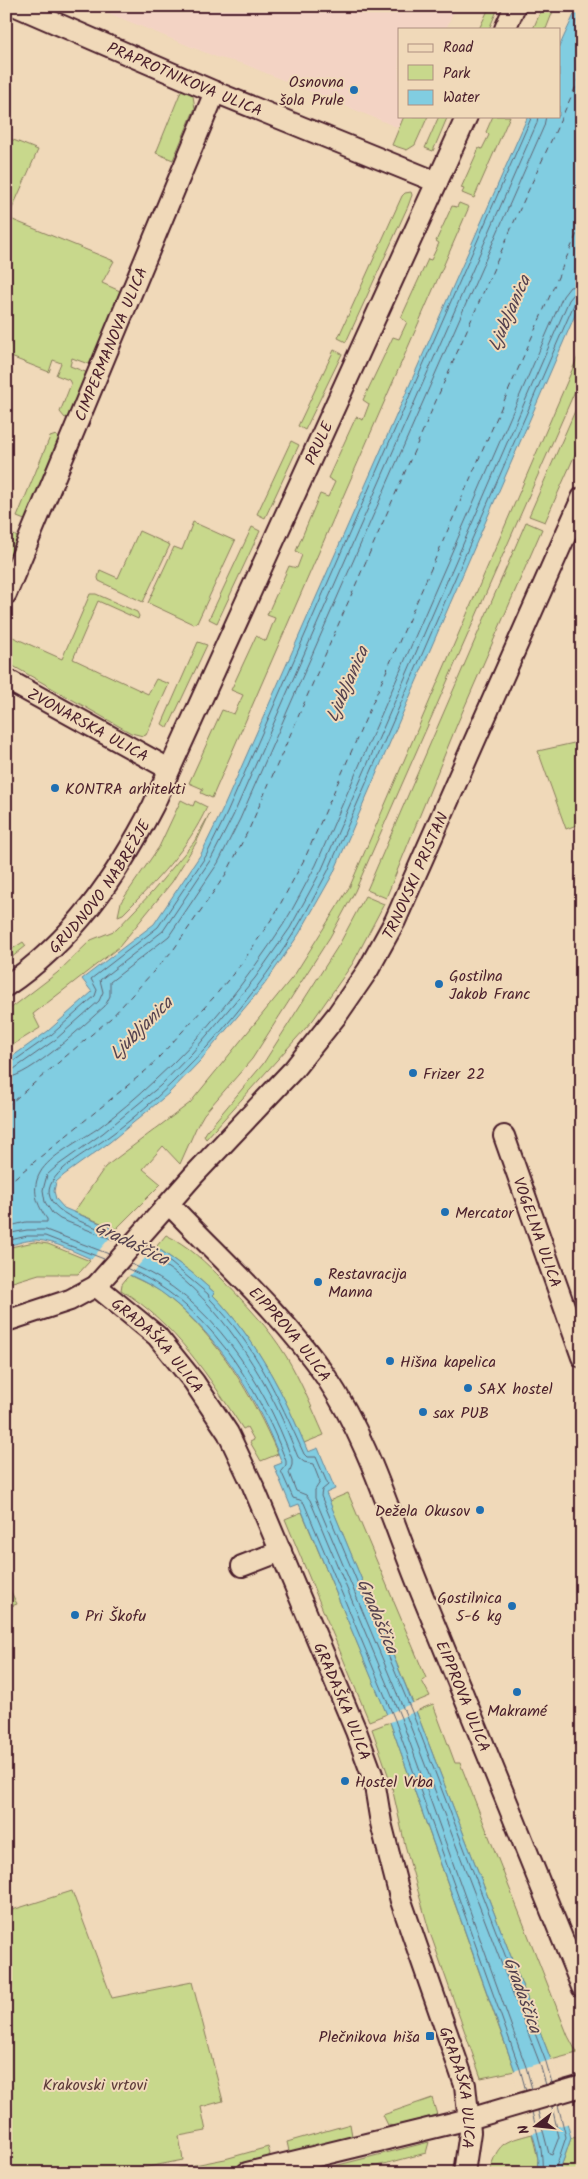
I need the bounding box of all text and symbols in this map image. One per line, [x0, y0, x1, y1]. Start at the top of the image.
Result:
legend [398, 28, 560, 118]
street label: PRAPROTNIKOVA ULICA [103, 36, 266, 124]
text: Road [443, 36, 474, 60]
text: Park [443, 62, 471, 86]
place label: Osnovna šola Prule [279, 70, 344, 113]
marker: Osnovna šola Prule [348, 84, 360, 96]
text: Water [443, 86, 480, 110]
street label: CIMPERMANOVA ULICA [68, 263, 155, 425]
water label: Ljubljanica [481, 270, 541, 356]
street label: PRULE [299, 417, 341, 469]
water label: Ljubljanica [319, 641, 379, 727]
street label: ZVONARSKA ULICA [22, 682, 153, 769]
place label: KONTRA arhitekti [65, 777, 186, 802]
marker: KONTRA arhitekti [49, 782, 61, 794]
street label: TRNOVSKI PRISTAN [376, 808, 456, 944]
street label: GRUDNOVO NABREŽJE [43, 815, 158, 960]
place label: Gostilna Jakob Franc [449, 964, 530, 1007]
marker: Gostilna Jakob Franc [433, 978, 445, 990]
water label: Ljubljanica [103, 989, 182, 1068]
place label: Frizer 22 [423, 1062, 485, 1087]
marker: Frizer 22 [407, 1067, 419, 1079]
street label: VOGELNA ULICA [505, 1174, 568, 1292]
place label: Mercator [455, 1201, 515, 1226]
marker: Mercator [439, 1206, 451, 1218]
water label: Gradaščica [89, 1214, 175, 1275]
place label: Restavracija Manna [328, 1262, 407, 1305]
marker: Restavracija Manna [312, 1276, 324, 1288]
street label: EIPPROVA ULICA [242, 1281, 337, 1388]
street label: GRADAŠKA ULICA [105, 1292, 209, 1399]
place label: Hišna kapelica [400, 1350, 496, 1375]
marker: Hišna kapelica [384, 1355, 396, 1367]
place label: SAX hostel [478, 1377, 553, 1402]
marker: SAX hostel [462, 1382, 474, 1394]
place label: sax PUB [433, 1401, 489, 1426]
marker: sax PUB [417, 1406, 429, 1418]
place label: Dežela Okusov [375, 1499, 470, 1524]
marker: Dežela Okusov [474, 1504, 486, 1516]
water label: Gradaščica [348, 1574, 406, 1660]
place label: Gostilnica 5-6 kg [437, 1586, 502, 1629]
marker: Gostilnica 5-6 kg [506, 1600, 518, 1612]
place label: Pri Škofu [85, 1604, 146, 1629]
marker: Pri Škofu [69, 1609, 81, 1621]
street label: EIPPROVA ULICA [428, 1637, 496, 1756]
street label: GRADAŠKA ULICA [306, 1639, 377, 1764]
marker: Makramé [511, 1686, 523, 1698]
place label: Makramé [487, 1699, 548, 1724]
place label: Hostel Vrba [355, 1770, 433, 1795]
marker: Hostel Vrba [339, 1775, 351, 1787]
water label: Gradaščica [494, 1953, 549, 2039]
street label: GRADAŠKA ULICA [432, 2023, 481, 2151]
place label: Plečnikova hiša [319, 2025, 420, 2050]
marker: Plečnikova hiša [424, 2030, 436, 2042]
park label: Krakovski vrtovi [43, 2073, 148, 2098]
north arrow [510, 2102, 560, 2152]
text: N [513, 2122, 536, 2137]

